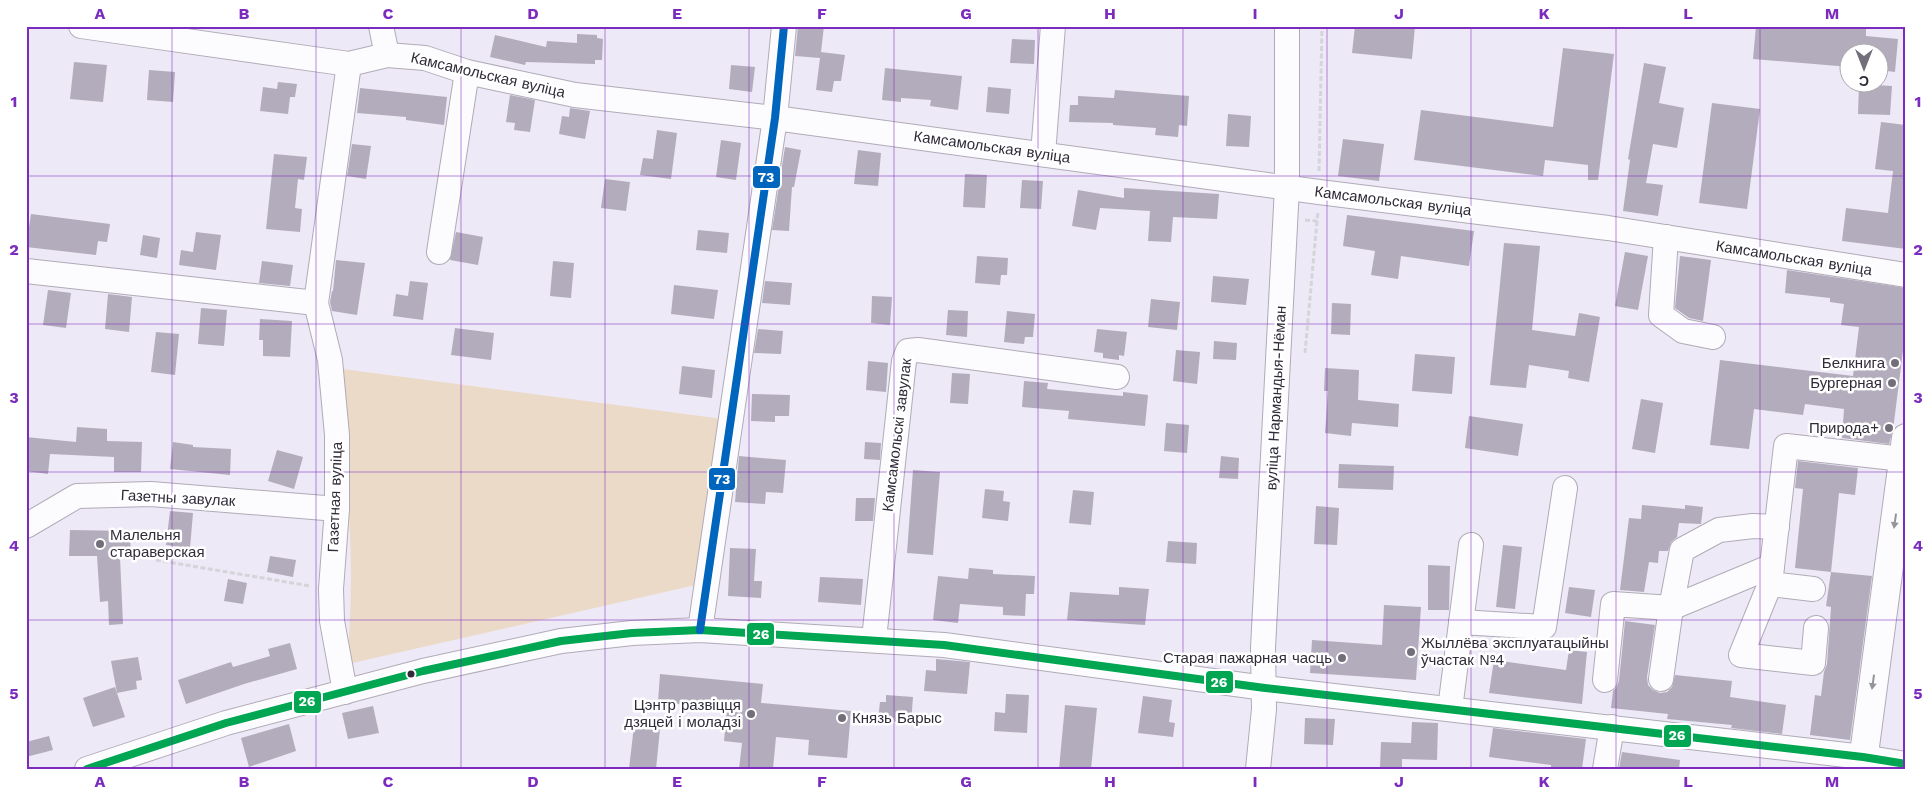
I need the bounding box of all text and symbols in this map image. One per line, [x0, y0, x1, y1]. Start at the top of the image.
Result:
text: A [95, 4, 106, 23]
text: B [239, 4, 250, 23]
text: C [383, 4, 394, 23]
text: D [527, 4, 539, 23]
text: E [672, 4, 682, 23]
text: F [817, 4, 827, 23]
text: G [960, 4, 972, 23]
text: H [1104, 4, 1116, 23]
text: I [1252, 4, 1258, 23]
text: J [1394, 4, 1404, 23]
text: K [1538, 4, 1550, 23]
text: L [1683, 4, 1693, 23]
text: M [1825, 4, 1839, 23]
north arrow [1840, 42, 1890, 92]
street label: Камсамольская вуліца [409, 48, 568, 102]
text: С [1859, 73, 1869, 89]
text: 1 [11, 92, 17, 111]
text: 1 [1915, 92, 1921, 111]
street label: Камсамольская вуліца [913, 127, 1072, 167]
line badge: 73 [752, 165, 781, 189]
text: 73 [758, 169, 774, 185]
street label: Камсамольская вуліца [1314, 182, 1473, 220]
street label: Камсамольская вуліца [1715, 237, 1874, 279]
text: 2 [9, 240, 19, 259]
text: 2 [1913, 240, 1923, 259]
street label: вуліца Нармандыя-Нёман [1262, 305, 1290, 491]
place label: Белкнига [1822, 354, 1886, 372]
street label: Камсамольскі завулак [879, 357, 915, 513]
marker: Белкнига [1889, 357, 1901, 369]
place label: Бургерная [1810, 374, 1882, 392]
marker: Бургерная [1886, 377, 1898, 389]
text: 3 [9, 388, 19, 407]
text: 3 [1913, 388, 1923, 407]
place label: Природа+ [1809, 419, 1879, 437]
marker: Природа+ [1883, 422, 1895, 434]
street label: Газетная вуліца [324, 441, 346, 553]
line badge: 73 [708, 467, 736, 491]
text: 73 [714, 471, 730, 487]
street label: Газетны завулак [120, 486, 236, 510]
one-way arrow [1890, 514, 1898, 530]
place label: Малельня стараверская [110, 526, 205, 561]
text: 4 [9, 536, 19, 555]
text: 4 [1913, 536, 1923, 555]
marker: Малельня стараверская [94, 538, 106, 550]
line badge: 26 [746, 622, 775, 646]
text: 26 [753, 626, 770, 642]
place label: Жыллёва эксплуатацыйны ўчастак №4 [1421, 634, 1609, 669]
marker: Жыллёва эксплуатацыйны ўчастак №4 [1405, 646, 1417, 658]
place label: Старая пажарная часць [1163, 649, 1332, 667]
marker: Старая пажарная часць [1336, 652, 1348, 664]
unlabelled marker [406, 669, 416, 679]
line badge: 26 [1205, 670, 1234, 694]
text: 26 [1211, 674, 1228, 690]
one-way arrow [1869, 675, 1877, 691]
text: 5 [9, 684, 19, 703]
text: 5 [1913, 684, 1923, 703]
line badge: 26 [293, 690, 322, 714]
text: 26 [299, 693, 316, 709]
place label: Цэнтр развіцця дзяцей і моладзі [624, 696, 741, 731]
marker: Цэнтр развіцця дзяцей і моладзі [745, 708, 757, 720]
place label: Князь Барыс [852, 709, 942, 727]
marker: Князь Барыс [836, 712, 848, 724]
line badge: 26 [1663, 724, 1692, 748]
text: 26 [1669, 727, 1686, 743]
text: A [95, 772, 106, 791]
text: B [239, 772, 250, 791]
text: C [383, 772, 394, 791]
text: D [527, 772, 539, 791]
text: E [672, 772, 682, 791]
text: F [817, 772, 827, 791]
text: G [960, 772, 972, 791]
text: H [1104, 772, 1116, 791]
text: I [1252, 772, 1258, 791]
text: J [1394, 772, 1404, 791]
text: K [1538, 772, 1550, 791]
text: L [1683, 772, 1693, 791]
text: M [1825, 772, 1839, 791]

